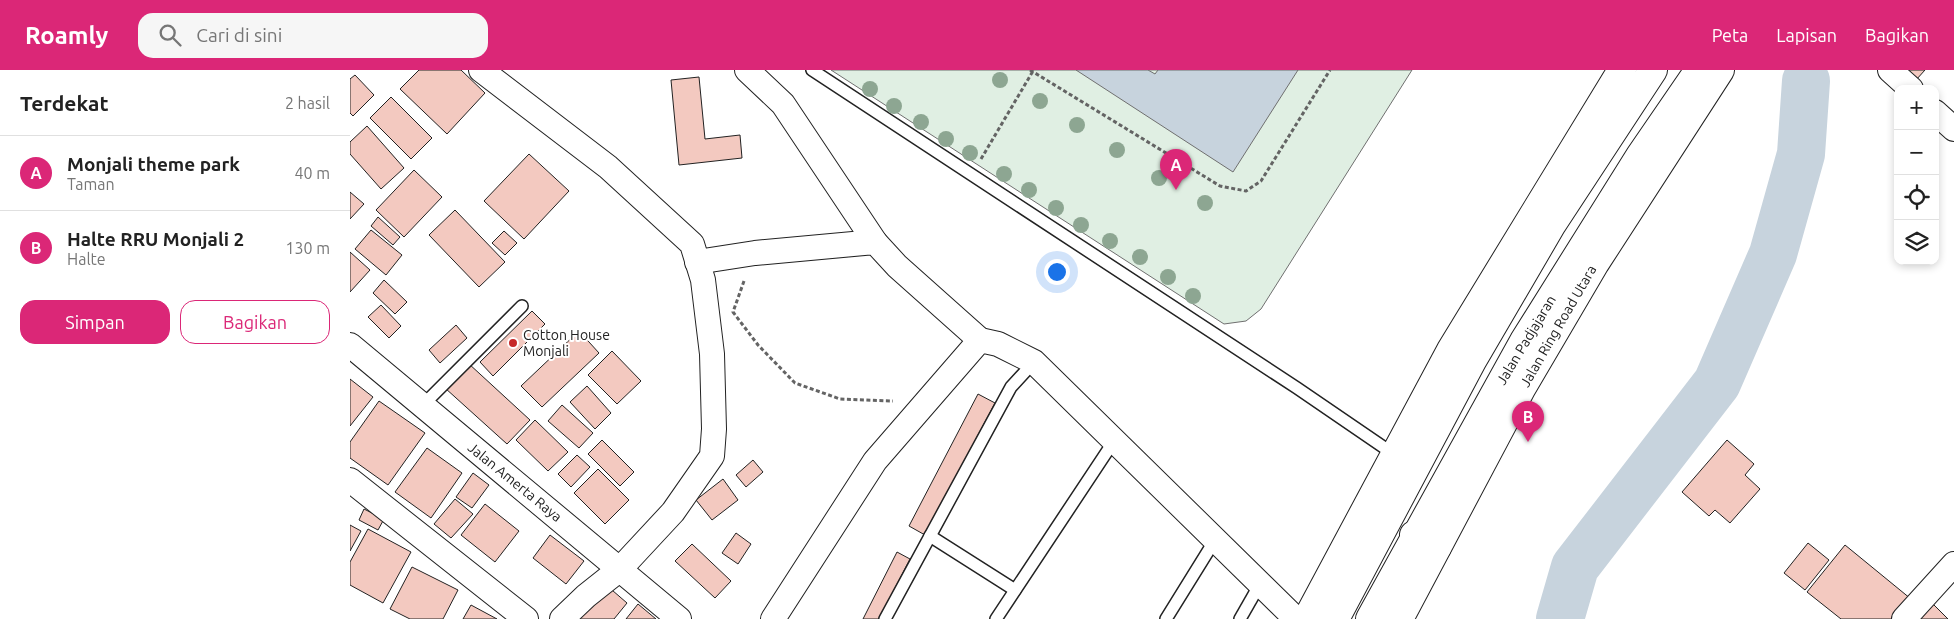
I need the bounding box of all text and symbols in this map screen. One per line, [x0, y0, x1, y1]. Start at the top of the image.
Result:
search box [138, 13, 488, 58]
icon: search [156, 21, 184, 49]
text: Roamly [25, 22, 108, 49]
text: Cari di sini [196, 24, 282, 46]
text: Peta [1712, 25, 1748, 45]
text: Lapisan [1776, 25, 1837, 45]
text: Bagikan [1865, 25, 1929, 45]
map controls [1894, 85, 1939, 265]
button: + [1894, 85, 1939, 130]
text: Terdekat [20, 91, 108, 115]
text: 2 hasil [285, 94, 330, 112]
button: − [1894, 130, 1939, 175]
pin: A [1160, 149, 1192, 190]
text: Monjali theme park [67, 153, 240, 175]
text: A [30, 164, 42, 182]
text: 40 m [294, 164, 330, 182]
text: Taman [67, 175, 115, 193]
button: locate [1894, 175, 1939, 220]
button: layers [1894, 220, 1939, 265]
text: Halte RRU Monjali 2 [67, 228, 244, 250]
text: B [31, 239, 41, 257]
text: 130 m [285, 239, 330, 257]
text: Halte [67, 250, 106, 268]
your location [1044, 259, 1070, 285]
street label: Jalan Ring Road Utara [1517, 262, 1599, 390]
street label: Jalan Padjajaran [1493, 292, 1559, 388]
button: Simpan [20, 300, 170, 344]
button: Bagikan [180, 300, 330, 344]
place label: Cotton House Monjali [523, 327, 610, 359]
marker: Cotton House Monjali [507, 337, 519, 349]
pin: B [1512, 401, 1544, 442]
street label: Jalan Amerta Raya [465, 439, 565, 525]

